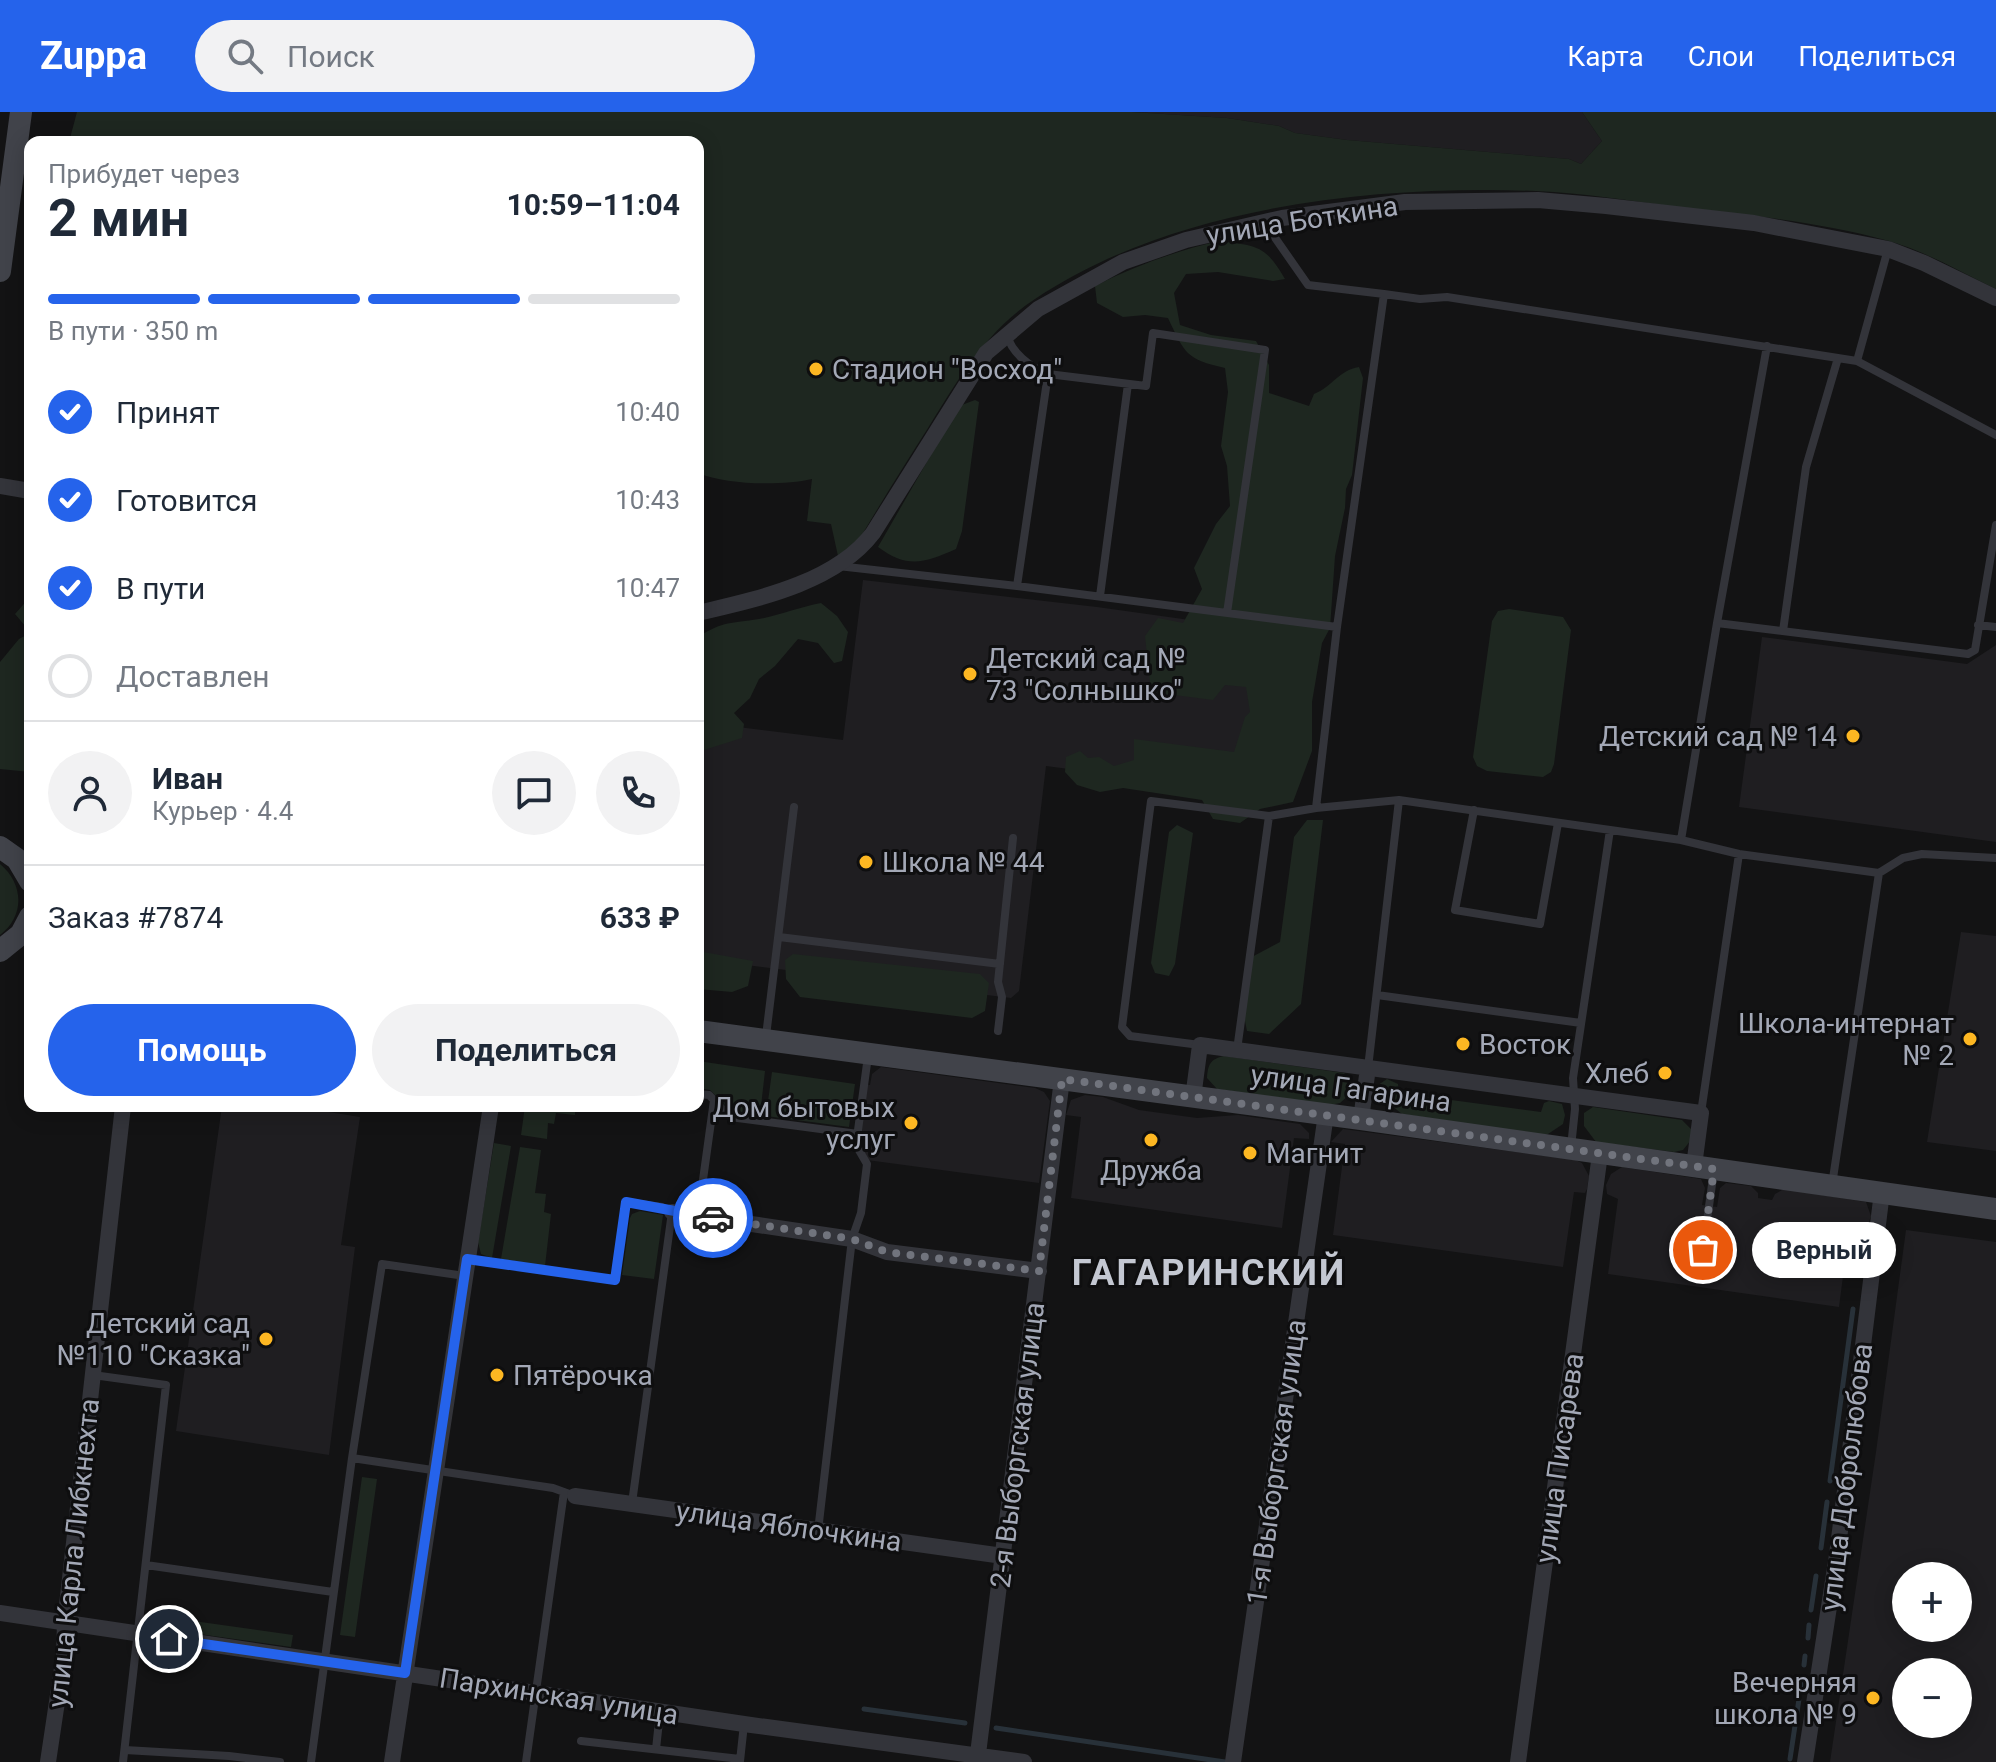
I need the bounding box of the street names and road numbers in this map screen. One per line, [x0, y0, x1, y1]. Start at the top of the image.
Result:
street label: улица Боткина [1204, 189, 1400, 252]
street label: улица Гагарина [1249, 1058, 1453, 1119]
street label: 2-я Выборгская улица [984, 1300, 1051, 1590]
street label: 1-я Выборгская улица [1240, 1317, 1313, 1607]
street label: улица Добролюбова [1814, 1341, 1879, 1613]
street label: улица Писарева [1528, 1351, 1591, 1565]
street label: улица Карла Либкнехта [41, 1397, 106, 1709]
street label: улица Яблочкина [674, 1494, 904, 1559]
street label: Пархинская улица [437, 1661, 681, 1732]

